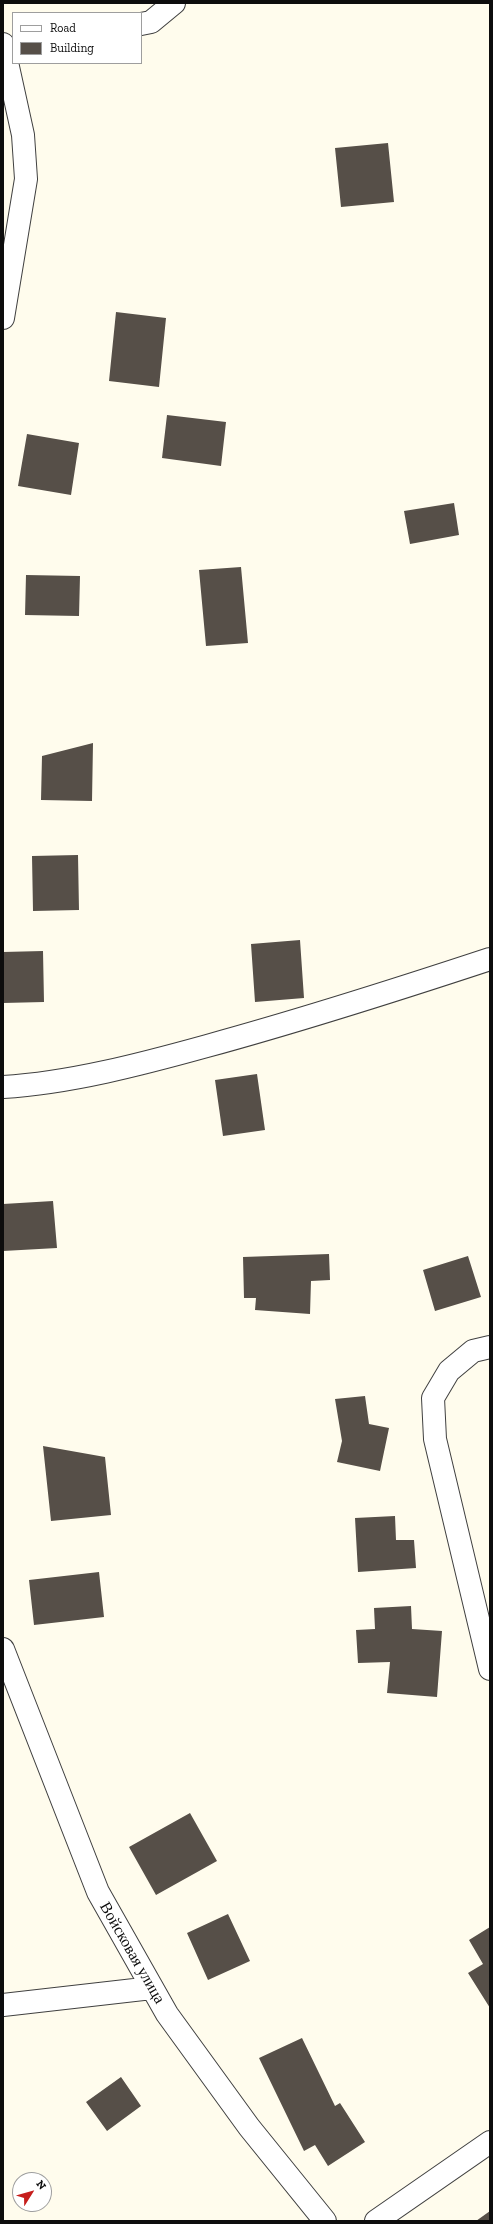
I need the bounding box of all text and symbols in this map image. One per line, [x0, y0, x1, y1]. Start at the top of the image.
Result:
legend [12, 12, 142, 64]
text: Road [50, 21, 76, 35]
text: Building [50, 41, 94, 55]
street label: Войсковая улица [95, 1899, 169, 2007]
north arrow [12, 2172, 52, 2212]
text: N [33, 2178, 49, 2192]

